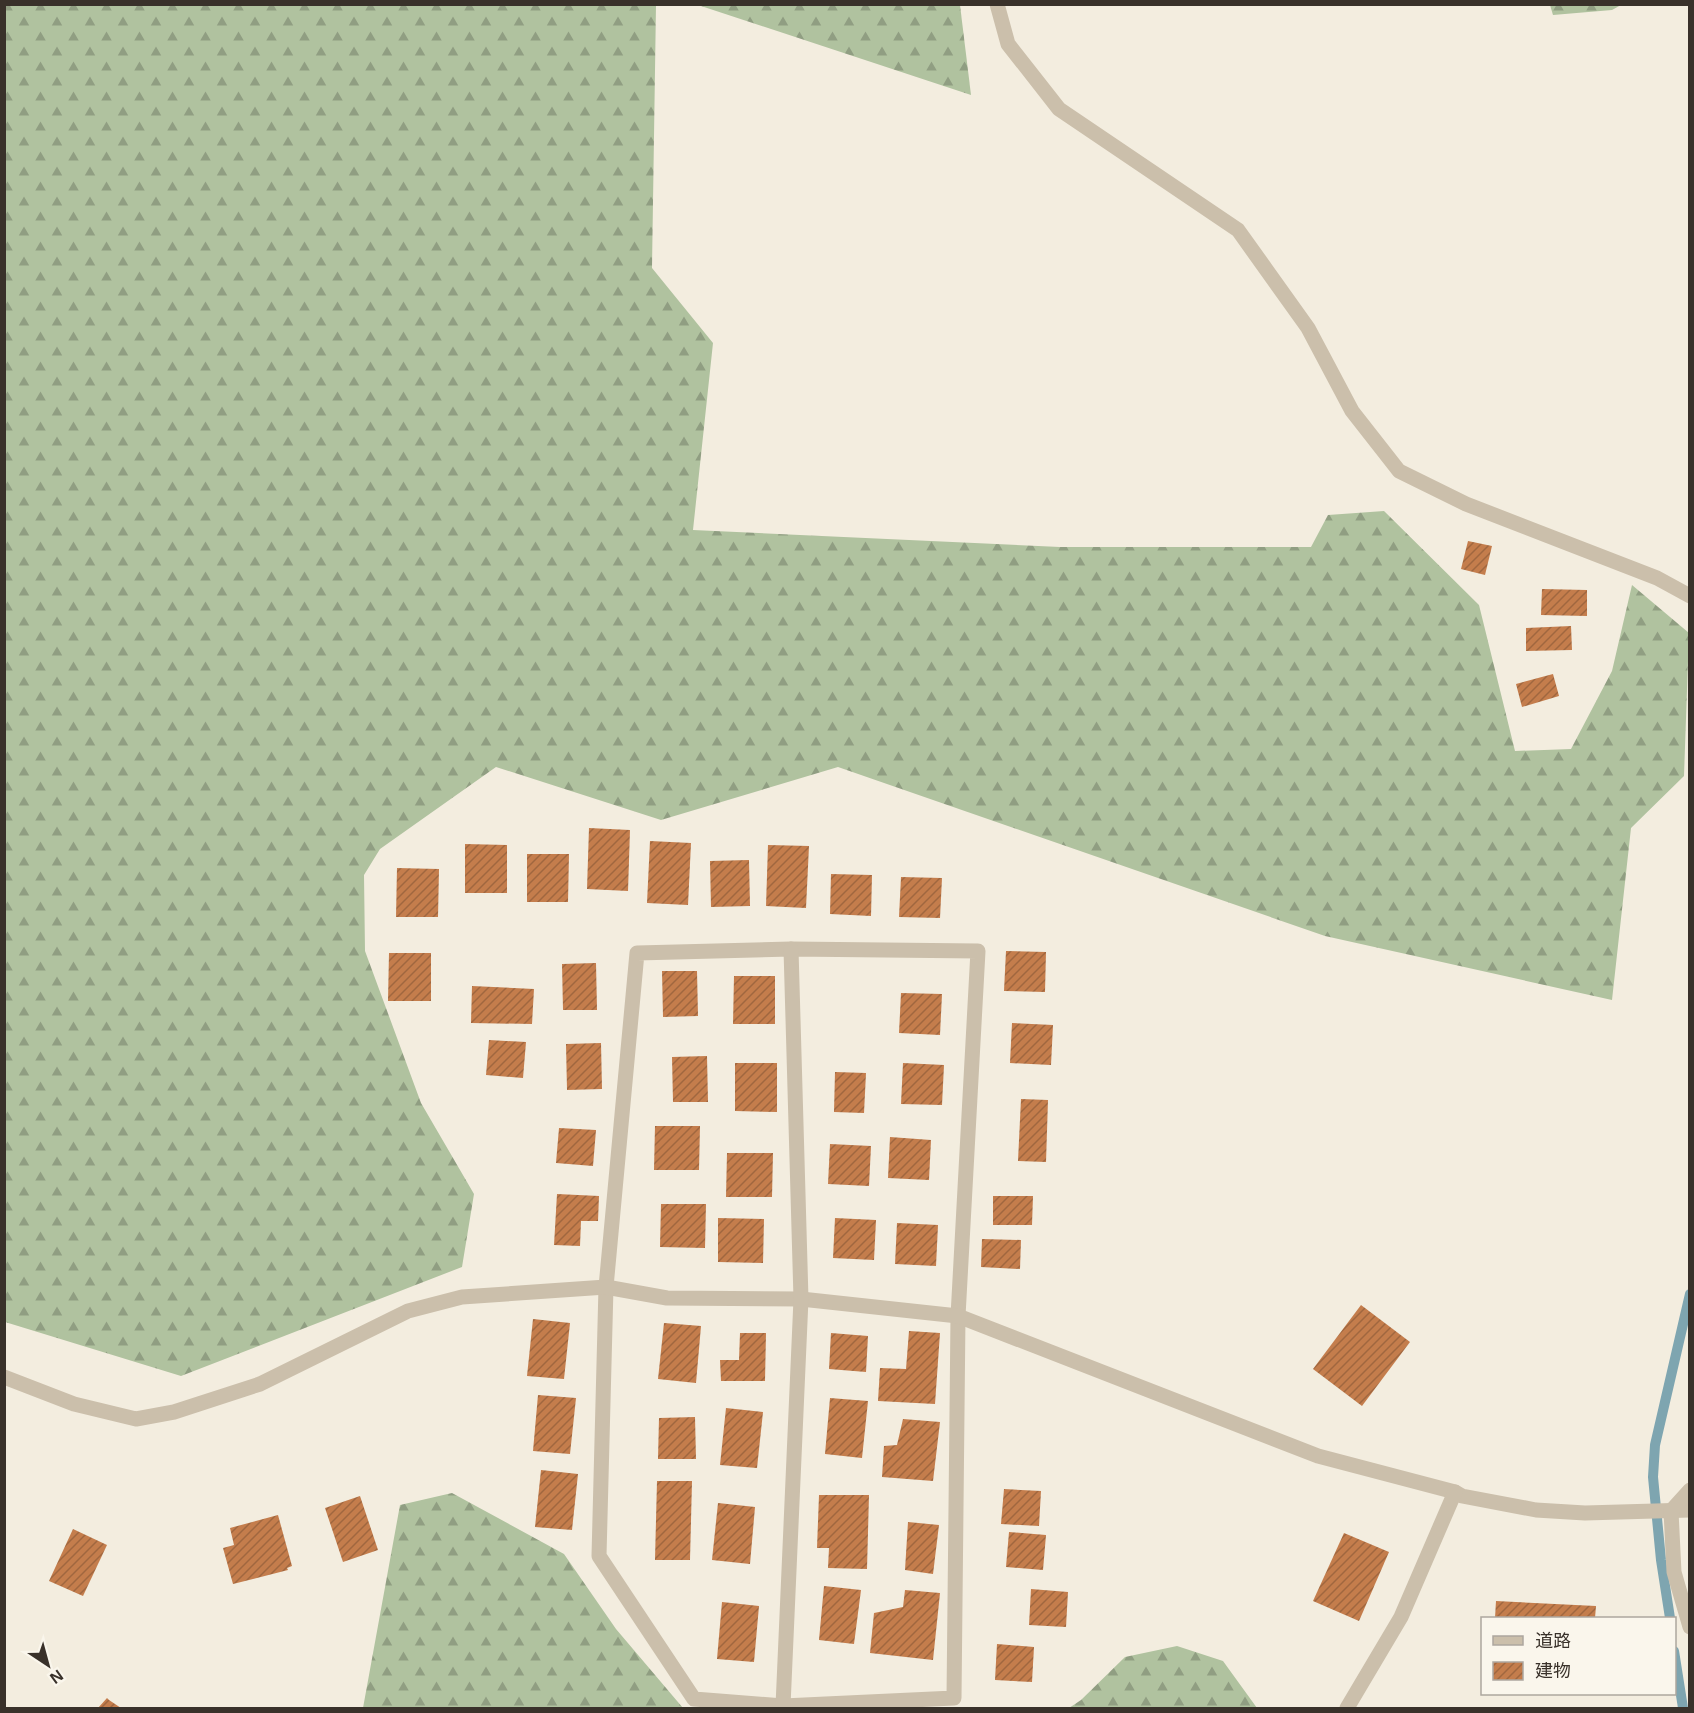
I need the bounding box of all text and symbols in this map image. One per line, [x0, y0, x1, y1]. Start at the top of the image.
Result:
legend [1481, 1617, 1676, 1695]
text: 道路 [1535, 1631, 1571, 1651]
north arrow [18, 1635, 78, 1695]
text: 建物 [1535, 1661, 1571, 1681]
text: N [47, 1666, 66, 1687]

